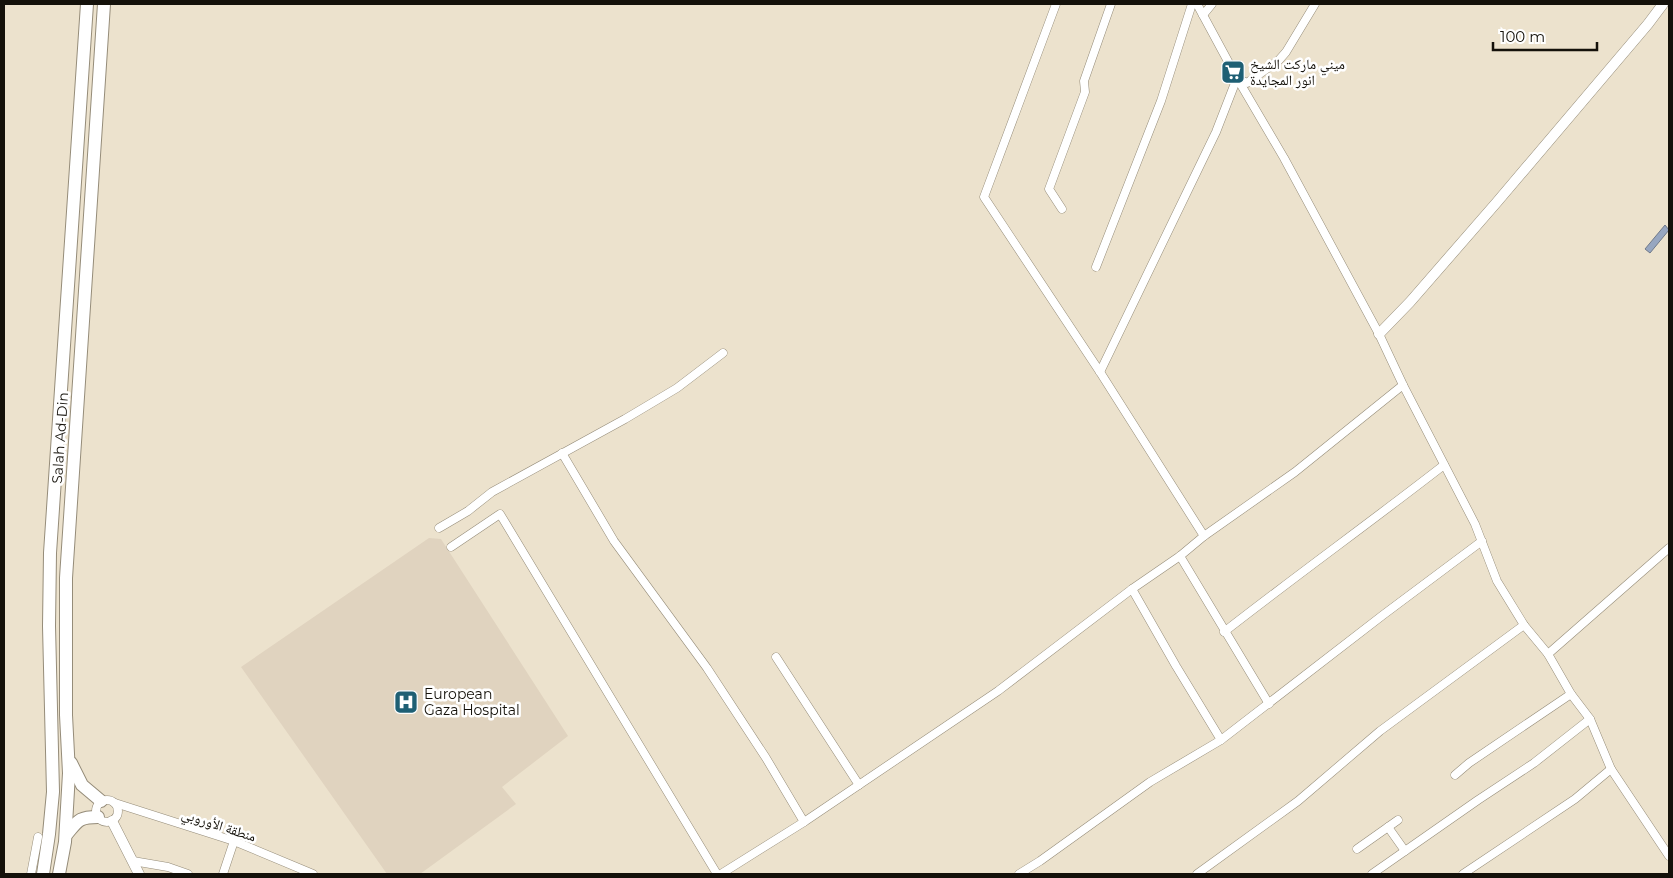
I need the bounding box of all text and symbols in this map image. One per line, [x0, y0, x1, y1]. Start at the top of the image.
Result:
scale bar [1493, 20, 1597, 52]
text: 100 m [1500, 27, 1545, 46]
place label: ميني ماركت الشيخ انور المجايدة [1250, 55, 1345, 89]
supermarket icon: ميني ماركت الشيخ انور المجايدة [1220, 59, 1246, 85]
street label: Salah Ad-Din [48, 392, 72, 484]
place label: European Gaza Hospital [424, 685, 520, 719]
hospital icon: European Gaza Hospital [393, 689, 419, 715]
street label: منطقة الأوروبي [179, 805, 259, 848]

